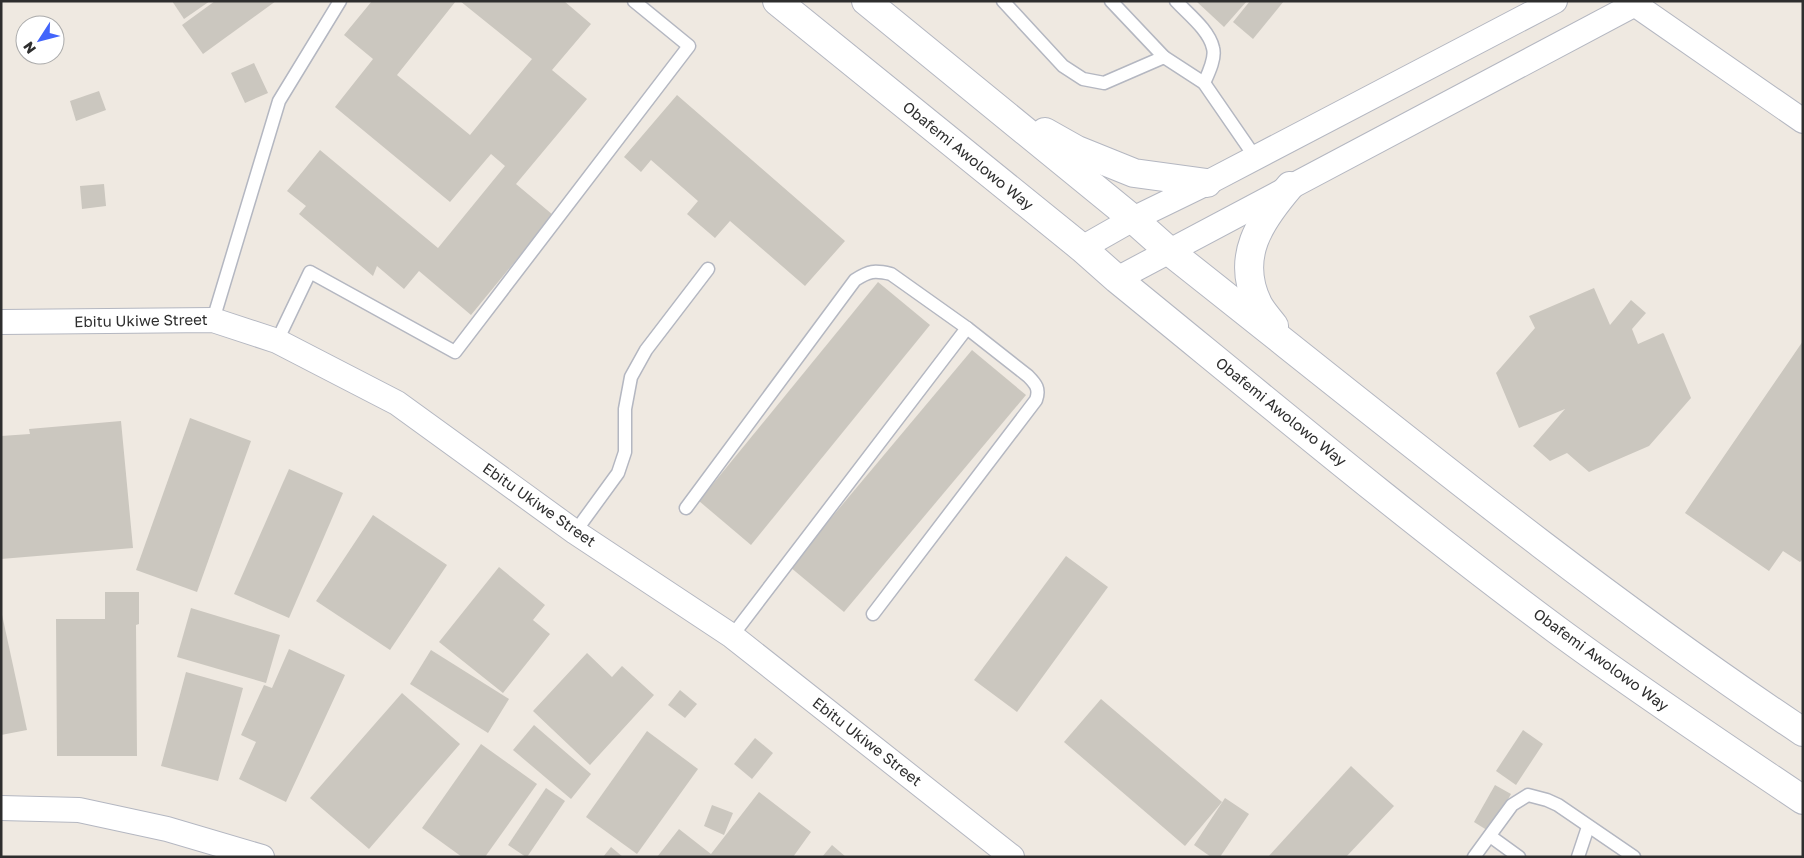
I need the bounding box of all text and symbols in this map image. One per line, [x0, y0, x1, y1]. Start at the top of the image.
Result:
north arrow [15, 15, 65, 65]
text: N [19, 39, 39, 57]
street label: Obafemi Awolowo Way [900, 97, 1038, 214]
street label: Ebitu Ukiwe Street [74, 310, 208, 330]
street label: Obafemi Awolowo Way [1213, 353, 1351, 470]
street label: Ebitu Ukiwe Street [480, 459, 599, 550]
street label: Obafemi Awolowo Way [1530, 604, 1673, 715]
street label: Ebitu Ukiwe Street [809, 693, 926, 789]

